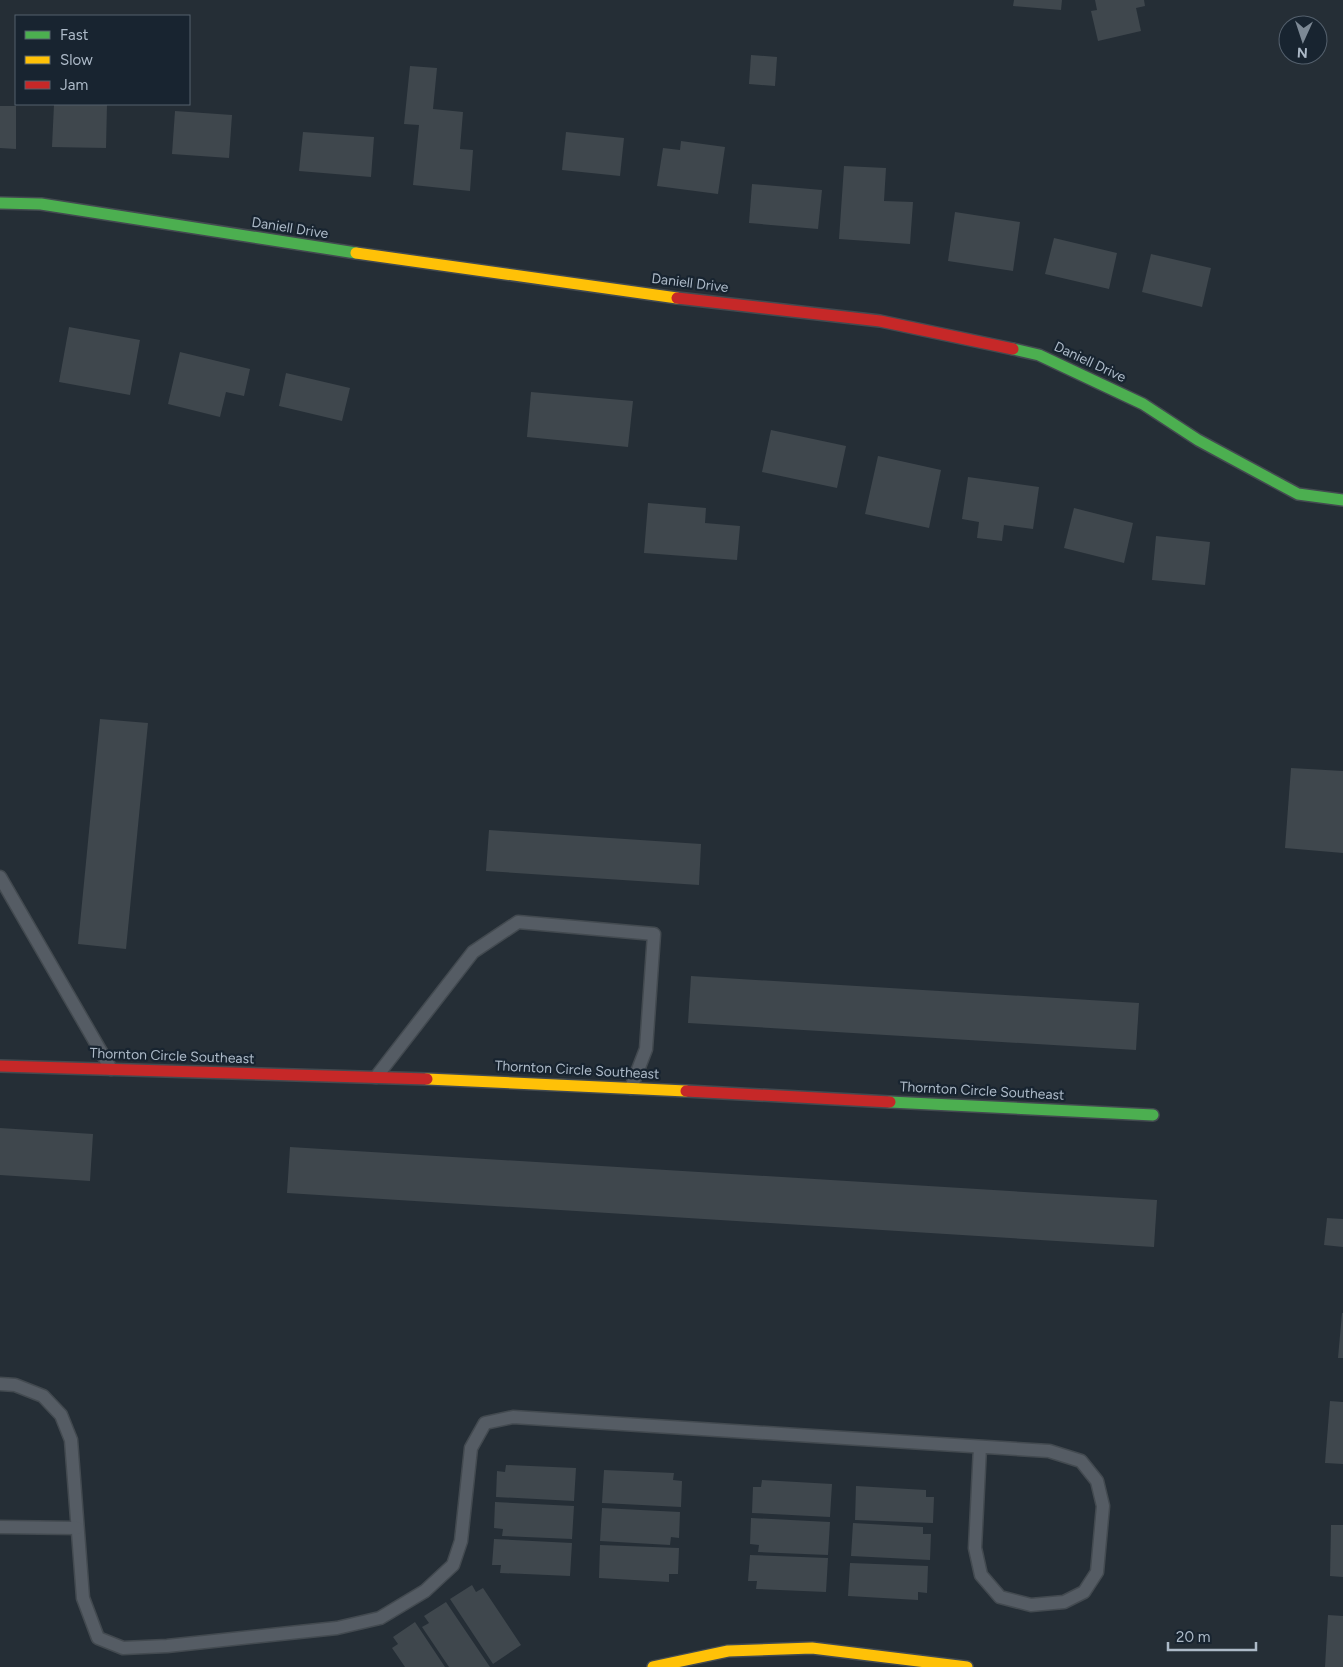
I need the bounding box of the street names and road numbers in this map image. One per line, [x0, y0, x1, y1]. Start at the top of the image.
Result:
street label: Daniell Drive [250, 214, 330, 243]
street label: Daniell Drive [651, 270, 730, 296]
street label: Daniell Drive [1051, 338, 1129, 386]
street label: Thornton Circle Southeast [89, 1045, 255, 1067]
street label: Thornton Circle Southeast [494, 1057, 660, 1083]
street label: Thornton Circle Southeast [899, 1078, 1065, 1104]

